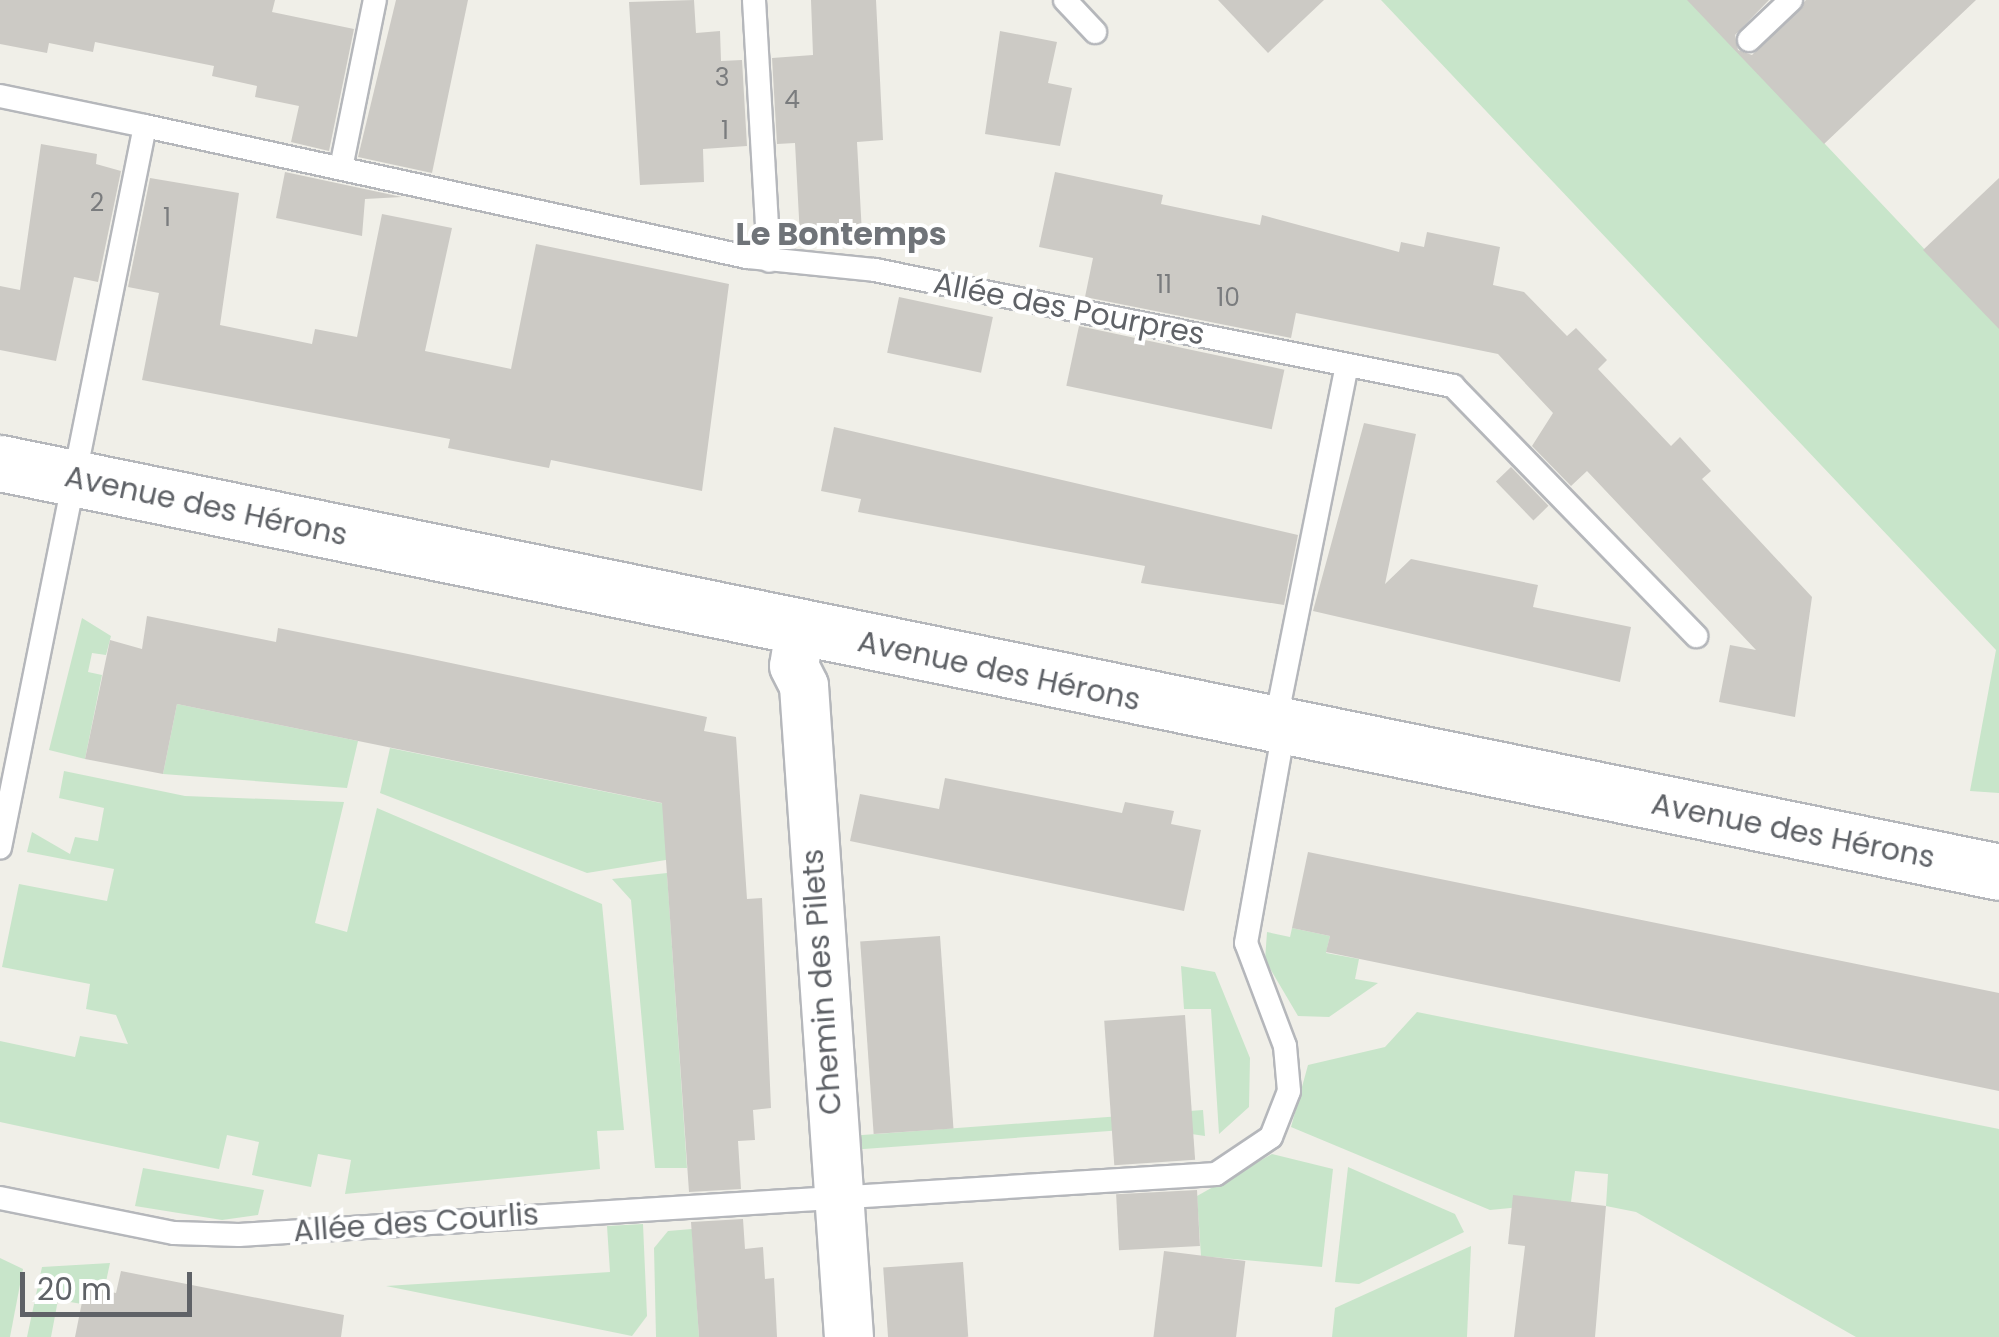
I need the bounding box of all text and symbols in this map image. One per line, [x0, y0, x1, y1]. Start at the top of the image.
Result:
house number: 3 [715, 63, 729, 93]
house number: 4 [784, 85, 800, 115]
house number: 1 [721, 116, 729, 146]
house number: 2 [90, 188, 104, 218]
house number: 1 [163, 203, 171, 233]
district label: Le Bontemps [736, 215, 946, 253]
street label: Allée des Pourpres [930, 265, 1208, 353]
house number: 11 [1156, 270, 1172, 300]
house number: 10 [1216, 283, 1240, 313]
street label: Avenue des Hérons [61, 458, 351, 554]
street label: Avenue des Hérons [854, 623, 1144, 719]
street label: Avenue des Hérons [1648, 786, 1938, 876]
street label: Chemin des Pilets [795, 848, 849, 1116]
street label: Allée des Courlis [292, 1196, 540, 1250]
scale bar [25, 1252, 198, 1314]
text: 20 m [37, 1268, 112, 1311]

